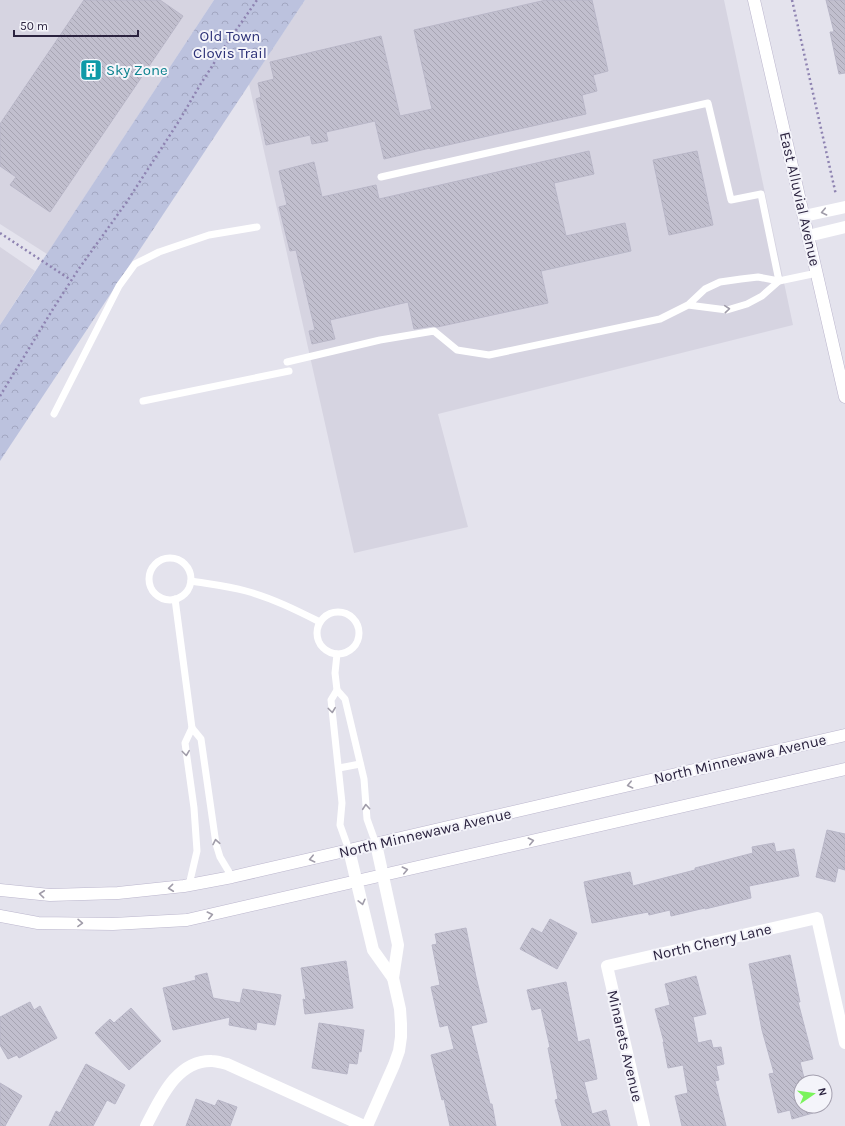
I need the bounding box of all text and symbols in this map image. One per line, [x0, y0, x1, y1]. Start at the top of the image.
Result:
scale bar [14, 12, 138, 38]
text: 50 m [20, 19, 48, 33]
park label: Old Town Clovis Trail [193, 27, 267, 62]
building icon: Sky Zone [78, 57, 104, 83]
place label: Sky Zone [106, 61, 168, 79]
street label: East Alluvial Avenue [776, 130, 824, 268]
one-way arrow [821, 207, 827, 215]
one-way arrow [724, 304, 730, 313]
one-way arrow [327, 707, 336, 713]
street label: North Minnewawa Avenue [652, 730, 828, 788]
one-way arrow [182, 750, 191, 756]
one-way arrow [627, 780, 634, 789]
street label: North Minnewawa Avenue [337, 804, 513, 862]
one-way arrow [361, 804, 370, 810]
one-way arrow [528, 837, 535, 845]
one-way arrow [212, 839, 220, 845]
one-way arrow [309, 854, 315, 862]
one-way arrow [402, 867, 408, 875]
one-way arrow [168, 883, 174, 892]
one-way arrow [39, 890, 45, 899]
one-way arrow [357, 899, 365, 905]
one-way arrow [207, 911, 213, 919]
one-way arrow [77, 919, 83, 928]
street label: North Cherry Lane [651, 920, 773, 964]
street label: Minarets Avenue [603, 988, 647, 1104]
north arrow [793, 1074, 833, 1114]
text: N [815, 1087, 829, 1097]

